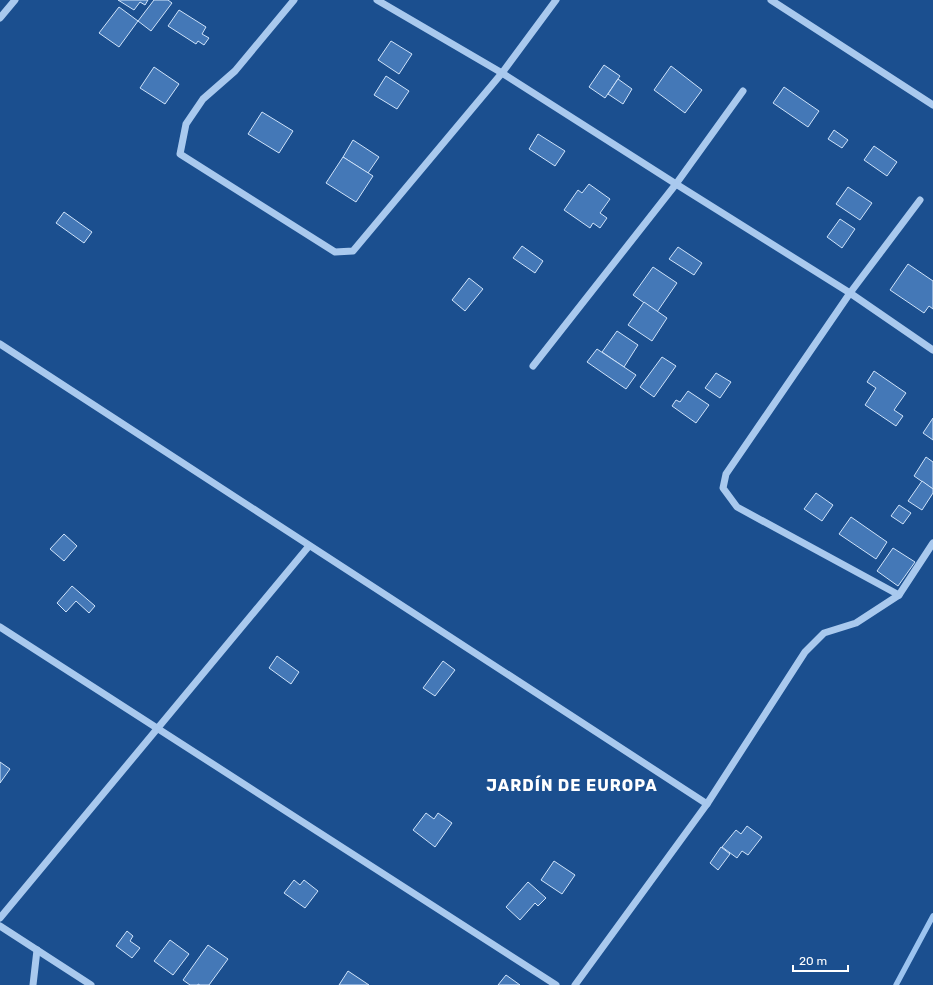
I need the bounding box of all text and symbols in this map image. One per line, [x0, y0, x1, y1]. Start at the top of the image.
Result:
district label: JARDÍN DE EUROPA [486, 775, 658, 795]
scale bar [793, 947, 848, 973]
text: 20 m [799, 954, 827, 968]

